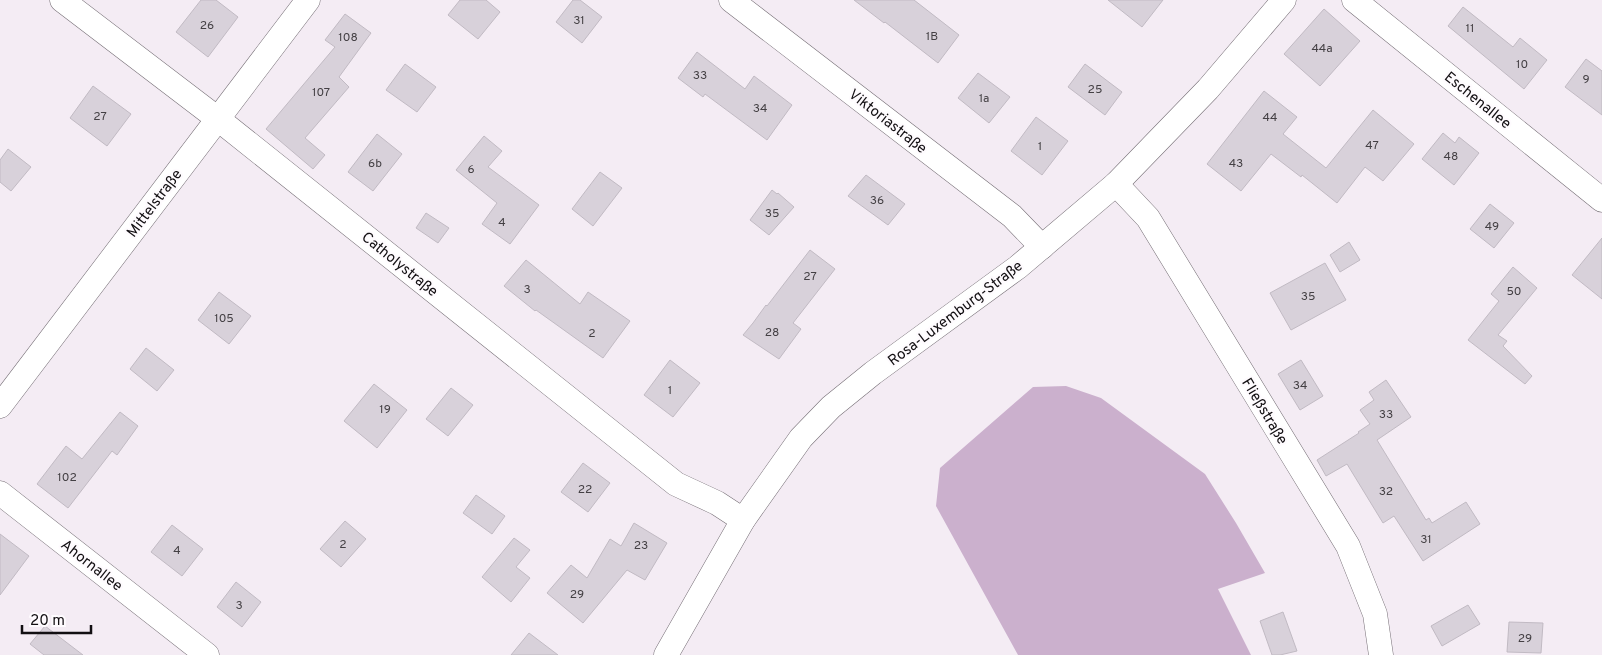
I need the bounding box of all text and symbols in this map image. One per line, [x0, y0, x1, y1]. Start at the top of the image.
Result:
house number: 31 [573, 13, 585, 29]
house number: 26 [200, 18, 214, 34]
house number: 11 [1466, 21, 1474, 37]
house number: 1B [926, 29, 938, 45]
house number: 108 [338, 30, 358, 46]
house number: 44a [1311, 41, 1333, 57]
house number: 10 [1516, 57, 1528, 73]
house number: 33 [693, 68, 707, 84]
street label: Eschenallee [1440, 68, 1514, 134]
house number: 9 [1582, 72, 1590, 88]
house number: 25 [1088, 82, 1102, 98]
house number: 107 [312, 85, 330, 101]
street label: Viktoriastraße [844, 86, 930, 159]
house number: 1a [979, 91, 989, 107]
house number: 34 [753, 101, 767, 117]
house number: 27 [93, 109, 107, 125]
house number: 44 [1263, 110, 1277, 126]
house number: 47 [1365, 138, 1379, 154]
house number: 1 [1038, 139, 1042, 155]
house number: 48 [1444, 149, 1458, 165]
house number: 6b [368, 156, 382, 172]
house number: 43 [1229, 156, 1243, 172]
house number: 6 [467, 162, 475, 178]
street label: Mittelstraße [123, 166, 187, 242]
house number: 36 [870, 193, 884, 209]
house number: 35 [765, 206, 779, 222]
house number: 4 [498, 215, 506, 231]
house number: 49 [1485, 219, 1499, 235]
street label: Catholystraße [357, 228, 441, 302]
street label: Rosa-Luxemburg-Straße [885, 257, 1027, 371]
house number: 27 [803, 269, 817, 285]
house number: 3 [523, 282, 531, 298]
house number: 50 [1506, 284, 1522, 300]
house number: 35 [1301, 289, 1315, 305]
house number: 105 [214, 311, 234, 327]
house number: 28 [765, 325, 779, 341]
house number: 2 [588, 326, 596, 342]
street label: Fließstraße [1236, 375, 1291, 449]
house number: 34 [1293, 378, 1307, 394]
house number: 1 [668, 383, 672, 399]
house number: 19 [379, 402, 391, 418]
house number: 33 [1379, 407, 1393, 423]
house number: 102 [57, 470, 77, 486]
house number: 22 [578, 482, 592, 498]
house number: 32 [1379, 484, 1393, 500]
house number: 31 [1420, 532, 1432, 548]
street label: Ahornallee [56, 536, 126, 596]
house number: 2 [339, 537, 347, 553]
house number: 23 [634, 538, 648, 554]
house number: 4 [173, 543, 181, 559]
house number: 29 [570, 587, 584, 603]
house number: 3 [235, 598, 243, 614]
scale bar [22, 602, 91, 634]
text: 20 m [30, 612, 65, 631]
house number: 29 [1518, 631, 1532, 647]

